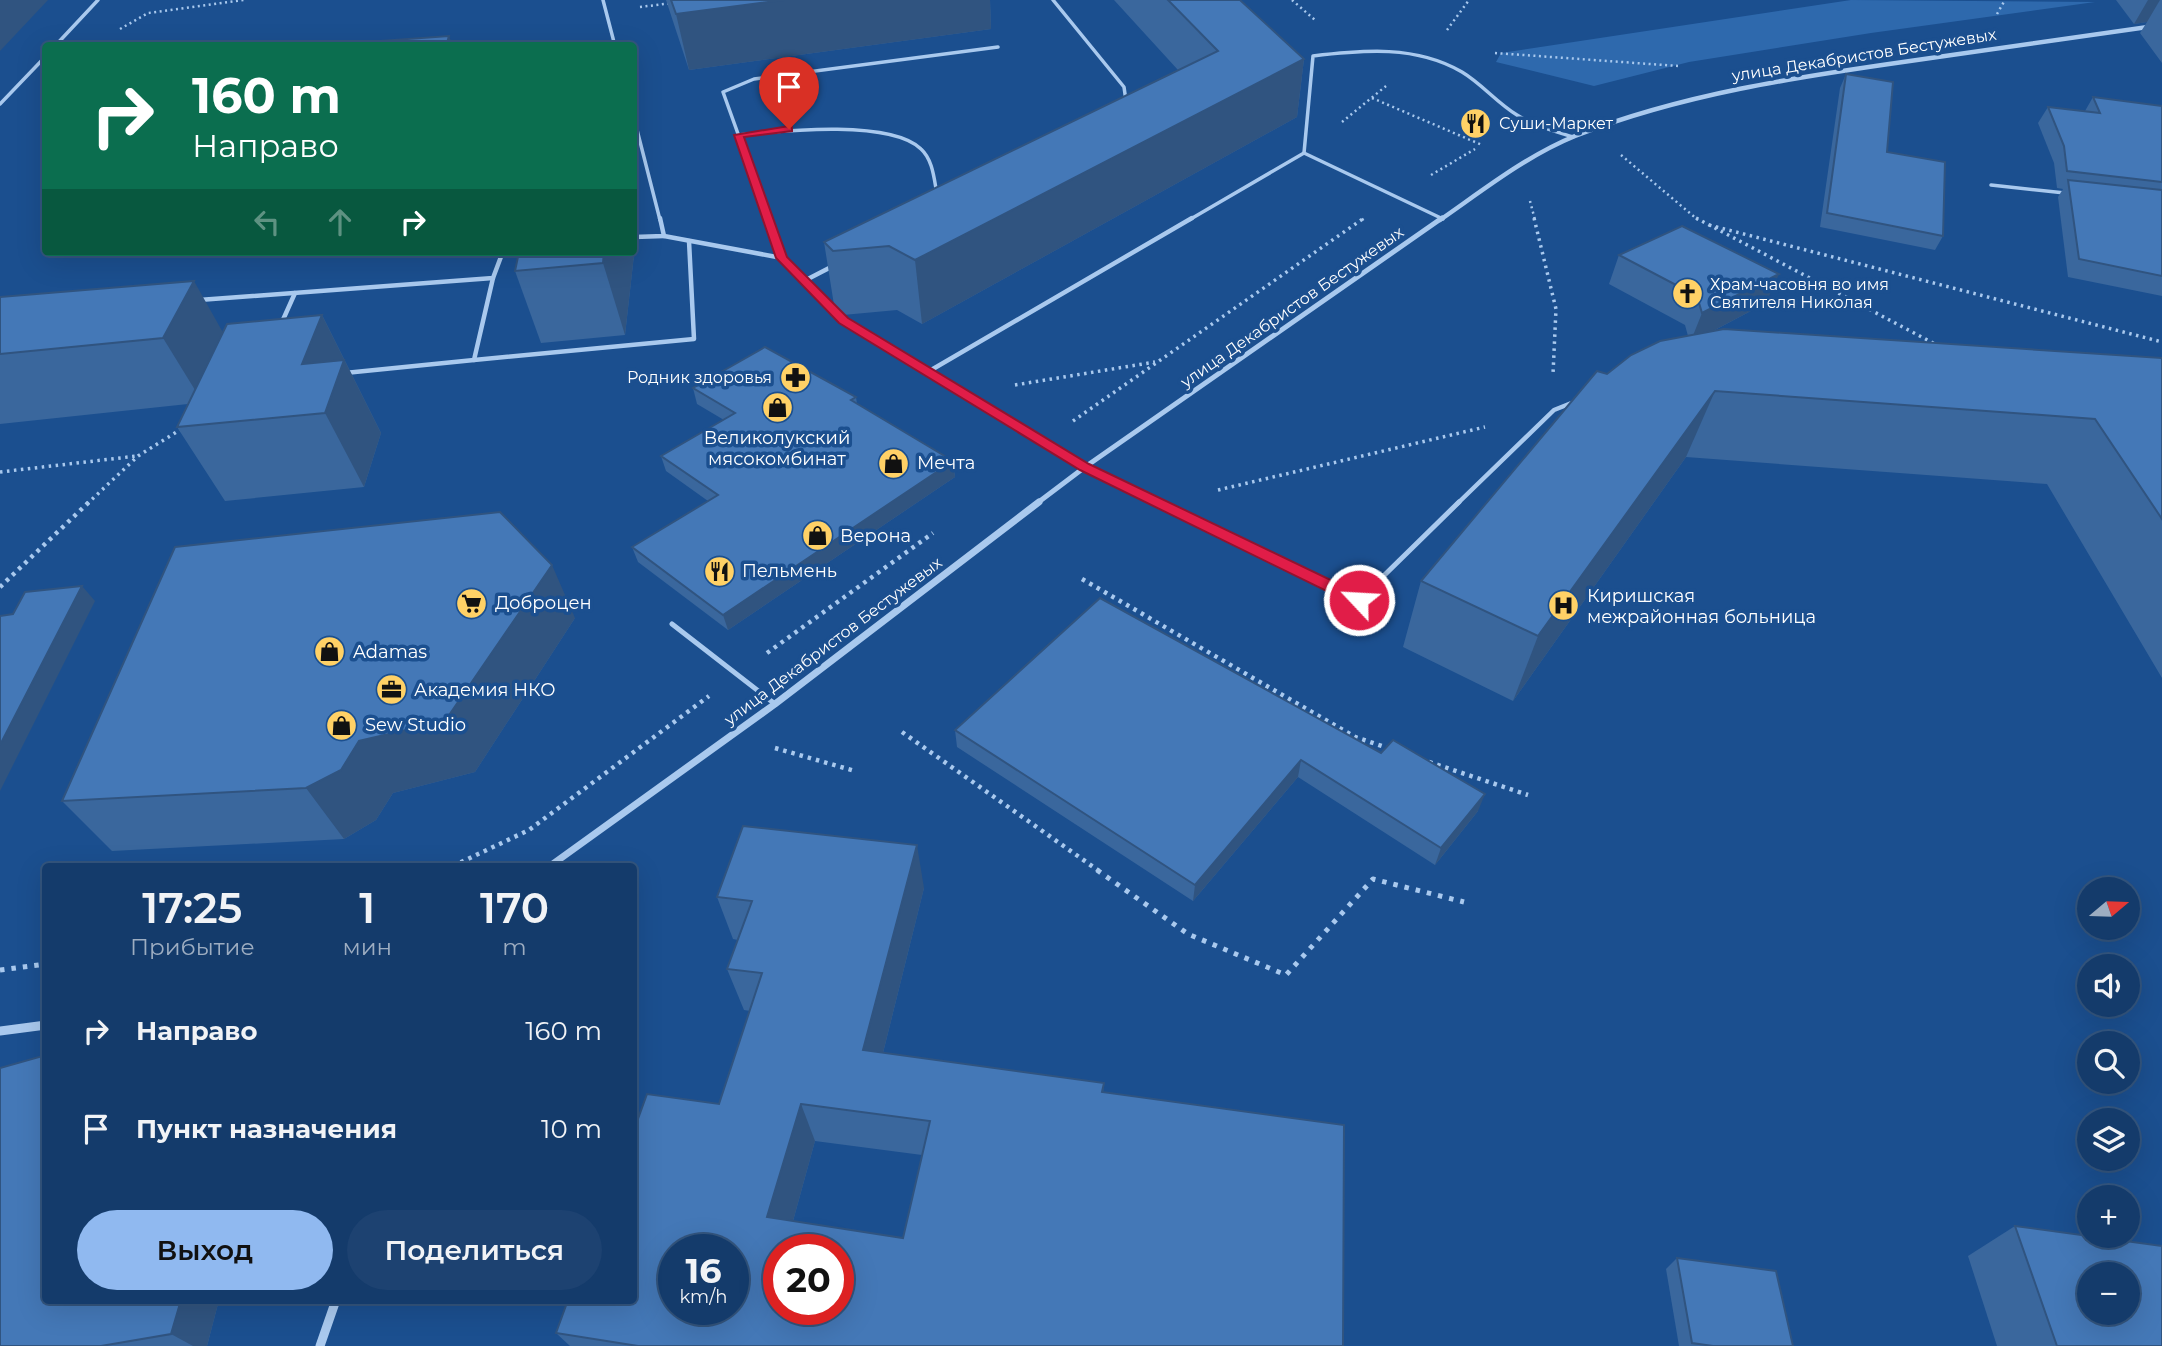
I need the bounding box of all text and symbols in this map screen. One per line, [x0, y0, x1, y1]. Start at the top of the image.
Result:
street label: улица Декабристов Бестужевых [1729, 25, 1998, 85]
pin [759, 57, 819, 129]
text: 160 m [192, 66, 341, 125]
icon: arrive [770, 68, 808, 106]
icon: right [77, 70, 168, 161]
restaurant icon: Суши-Маркет [1459, 106, 1493, 140]
place label: Суши-Маркет [1499, 114, 1614, 133]
text: Направо [192, 126, 339, 165]
icon: left [248, 203, 286, 241]
icon: ahead [321, 203, 359, 241]
icon: right [394, 203, 432, 241]
street label: улица Декабристов Бестужевых [1176, 222, 1408, 392]
place label: Храм-часовня во имя Святителя Николая [1710, 275, 1889, 312]
church icon: Храм-часовня во имя Святителя Николая [1670, 276, 1704, 310]
pharmacy icon: Родник здоровья [778, 360, 812, 394]
place label: Родник здоровья [627, 368, 772, 387]
shop icon: Великолукский мясокомбинат [760, 391, 794, 425]
place label: Великолукский мясокомбинат [704, 427, 850, 470]
shop icon: Мечта [877, 446, 911, 480]
place label: Мечта [917, 452, 975, 474]
shop icon: Верона [800, 519, 834, 553]
place label: Верона [840, 525, 911, 547]
street label: улица Декабристов Бестужевых [720, 553, 946, 730]
restaurant icon: Пельмень [702, 554, 736, 588]
place label: Пельмень [742, 560, 837, 582]
position arrow [1322, 563, 1396, 637]
place label: Киришская межрайонная больница [1587, 585, 1816, 628]
supermarket icon: Доброцен [455, 586, 489, 620]
hospital icon: Киришская межрайонная больница [1547, 589, 1581, 623]
place label: Доброцен [495, 592, 592, 614]
shop icon: Adamas [313, 635, 347, 669]
place label: Adamas [353, 641, 427, 663]
office icon: Академия НКО [374, 673, 408, 707]
place label: Академия НКО [414, 679, 556, 701]
shop icon: Sew Studio [325, 708, 359, 742]
place label: Sew Studio [365, 714, 466, 736]
north arrow [2077, 877, 2140, 940]
map controls [2077, 877, 2140, 1325]
text: 17:25 [142, 882, 242, 934]
text: 1 [359, 882, 375, 934]
text: 170 [480, 882, 549, 934]
text: Прибытие [130, 933, 255, 961]
text: мин [343, 933, 392, 961]
text: m [502, 933, 527, 961]
button: sound [2077, 954, 2140, 1017]
icon: right [77, 1012, 115, 1050]
text: Направо [136, 1015, 257, 1047]
text: 160 m [525, 1015, 602, 1047]
button: search [2077, 1031, 2140, 1094]
button: layers [2077, 1108, 2140, 1171]
icon: arrive [77, 1110, 115, 1148]
text: Пункт назначения [136, 1113, 397, 1145]
text: 10 m [541, 1113, 602, 1145]
button: + [2077, 1185, 2140, 1248]
button: Выход [77, 1210, 333, 1290]
button: Поделиться [347, 1210, 602, 1290]
speed limit sign: 20 [763, 1234, 854, 1325]
text: 16 [685, 1249, 722, 1292]
button: − [2077, 1262, 2140, 1325]
text: km/h [679, 1286, 728, 1308]

